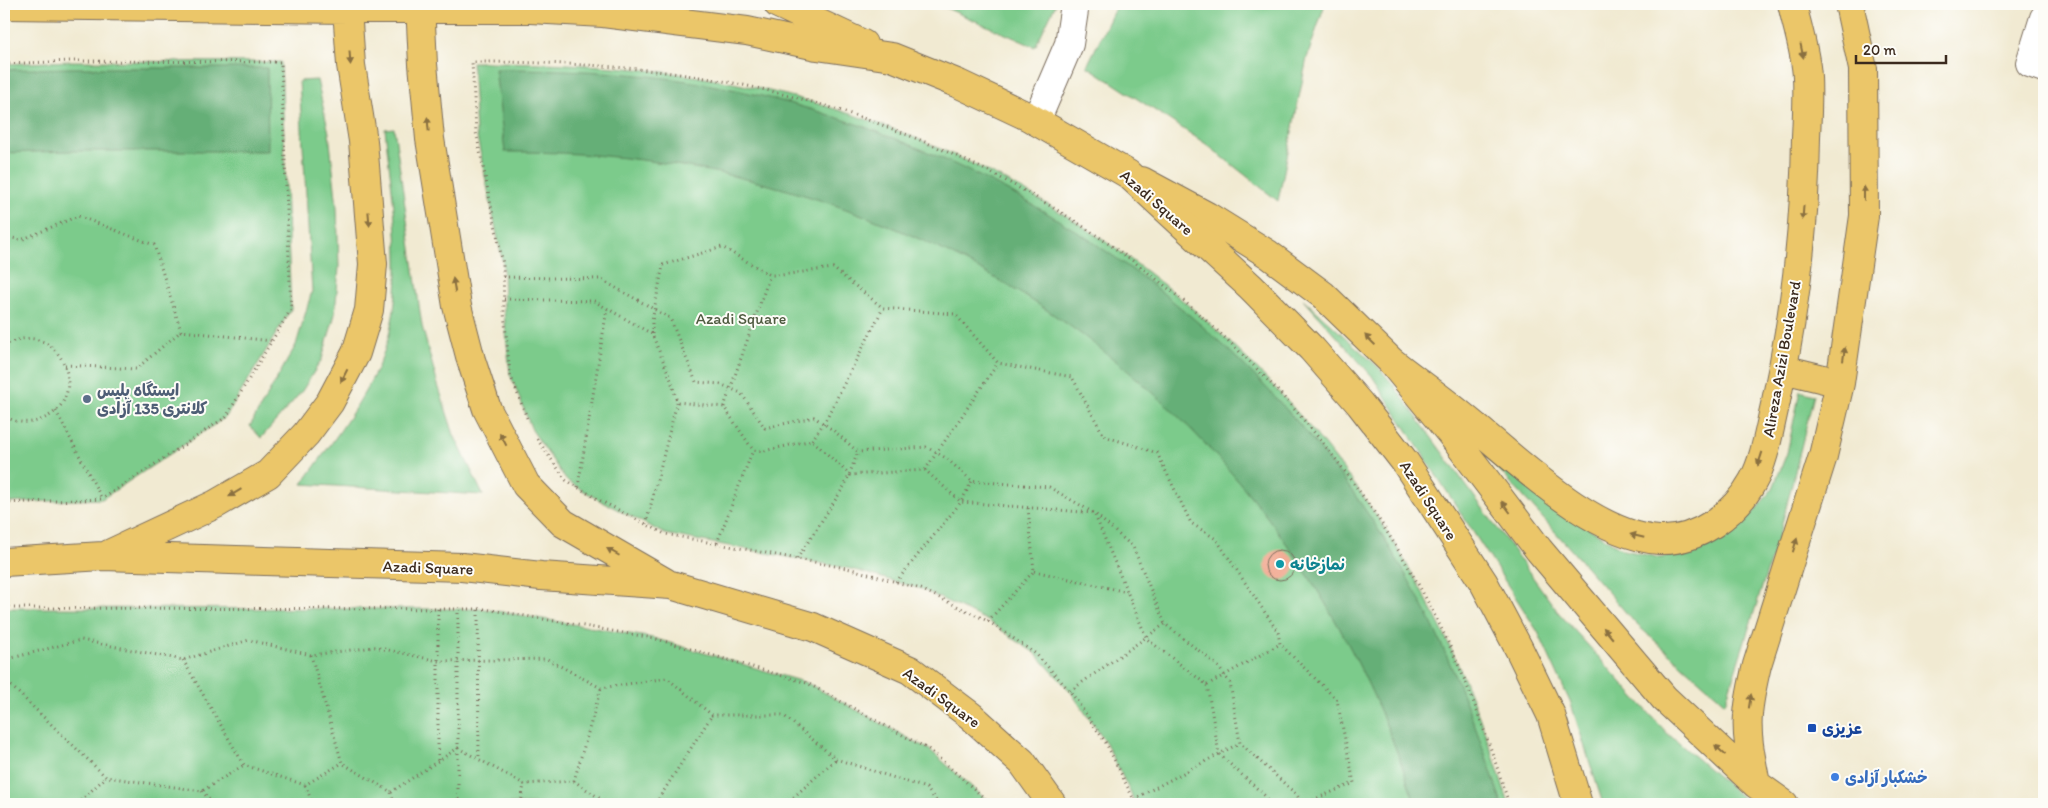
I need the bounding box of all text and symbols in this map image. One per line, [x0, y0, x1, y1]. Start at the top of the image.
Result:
scale bar [1856, 32, 1946, 64]
text: 20 m [1863, 41, 1897, 59]
one-way arrow [1799, 44, 1807, 60]
one-way arrow [347, 50, 355, 66]
one-way arrow [424, 116, 432, 132]
street label: Azadi Square [1116, 165, 1197, 239]
one-way arrow [1860, 185, 1868, 201]
one-way arrow [1798, 206, 1806, 222]
one-way arrow [365, 211, 373, 227]
one-way arrow [449, 277, 457, 293]
street label: Alireza Azizi Boulevard [1758, 279, 1805, 439]
park label: Azadi Square [696, 309, 786, 328]
one-way arrow [1364, 335, 1376, 347]
one-way arrow [1840, 346, 1848, 362]
one-way arrow [340, 369, 348, 383]
place label: ایستگاه پلیس کلانتری 135 آزادی [97, 381, 207, 418]
marker: ایستگاه پلیس کلانتری 135 آزادی [81, 393, 93, 405]
one-way arrow [499, 432, 507, 446]
one-way arrow [1756, 452, 1764, 467]
street label: Azadi Square [1396, 457, 1461, 543]
one-way arrow [229, 489, 242, 498]
one-way arrow [1501, 500, 1511, 513]
one-way arrow [1629, 531, 1644, 539]
one-way arrow [1792, 538, 1799, 553]
one-way arrow [606, 548, 621, 556]
place label: نمازخانه [1290, 555, 1345, 574]
street label: Azadi Square [382, 556, 474, 579]
marker: نمازخانه [1274, 558, 1286, 570]
one-way arrow [1603, 626, 1614, 639]
street label: Azadi Square [899, 663, 984, 732]
one-way arrow [1746, 693, 1754, 709]
place label: عزیزی [1822, 719, 1863, 738]
marker: عزیزی [1806, 722, 1818, 734]
one-way arrow [1714, 744, 1726, 756]
place label: خشکبار آزادی [1845, 768, 1927, 787]
marker: خشکبار آزادی [1829, 771, 1841, 783]

